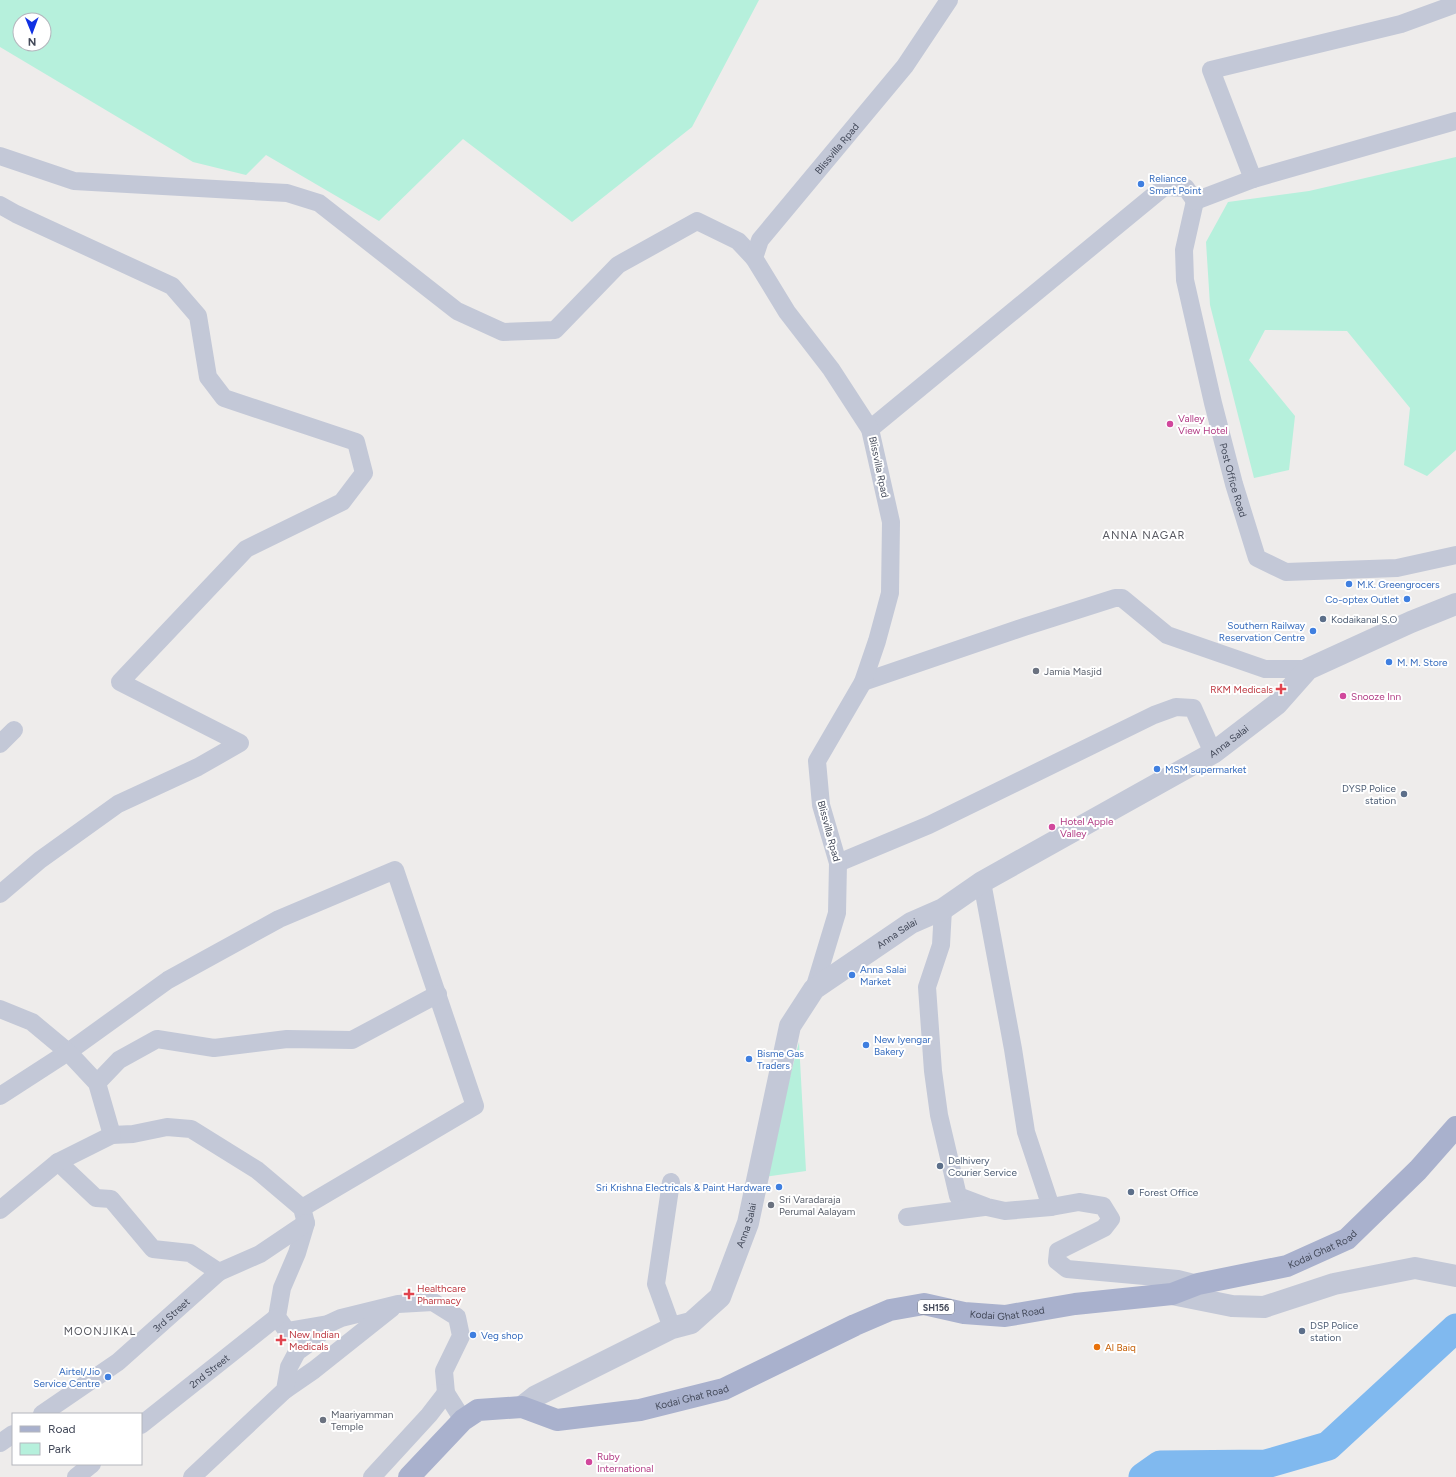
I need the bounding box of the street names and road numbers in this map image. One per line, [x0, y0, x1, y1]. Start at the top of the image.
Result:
street label: Blissvilla Rpad [811, 120, 862, 177]
street label: Blissvilla Rpad [866, 435, 892, 499]
street label: Post Office Road [1217, 441, 1250, 519]
street label: Anna Salai [1207, 722, 1251, 760]
street label: Blissvilla Rpad [815, 799, 843, 863]
street label: Anna Salai [874, 915, 919, 951]
street label: Anna Salai [733, 1201, 759, 1249]
street label: Kodai Ghat Road [1286, 1227, 1359, 1271]
street label: 3rd Street [150, 1295, 192, 1335]
road number: SH156 [918, 1300, 954, 1314]
street label: Kodai Ghat Road [969, 1303, 1046, 1323]
street label: 2nd Street [186, 1351, 232, 1391]
street label: Kodai Ghat Road [654, 1381, 731, 1412]

